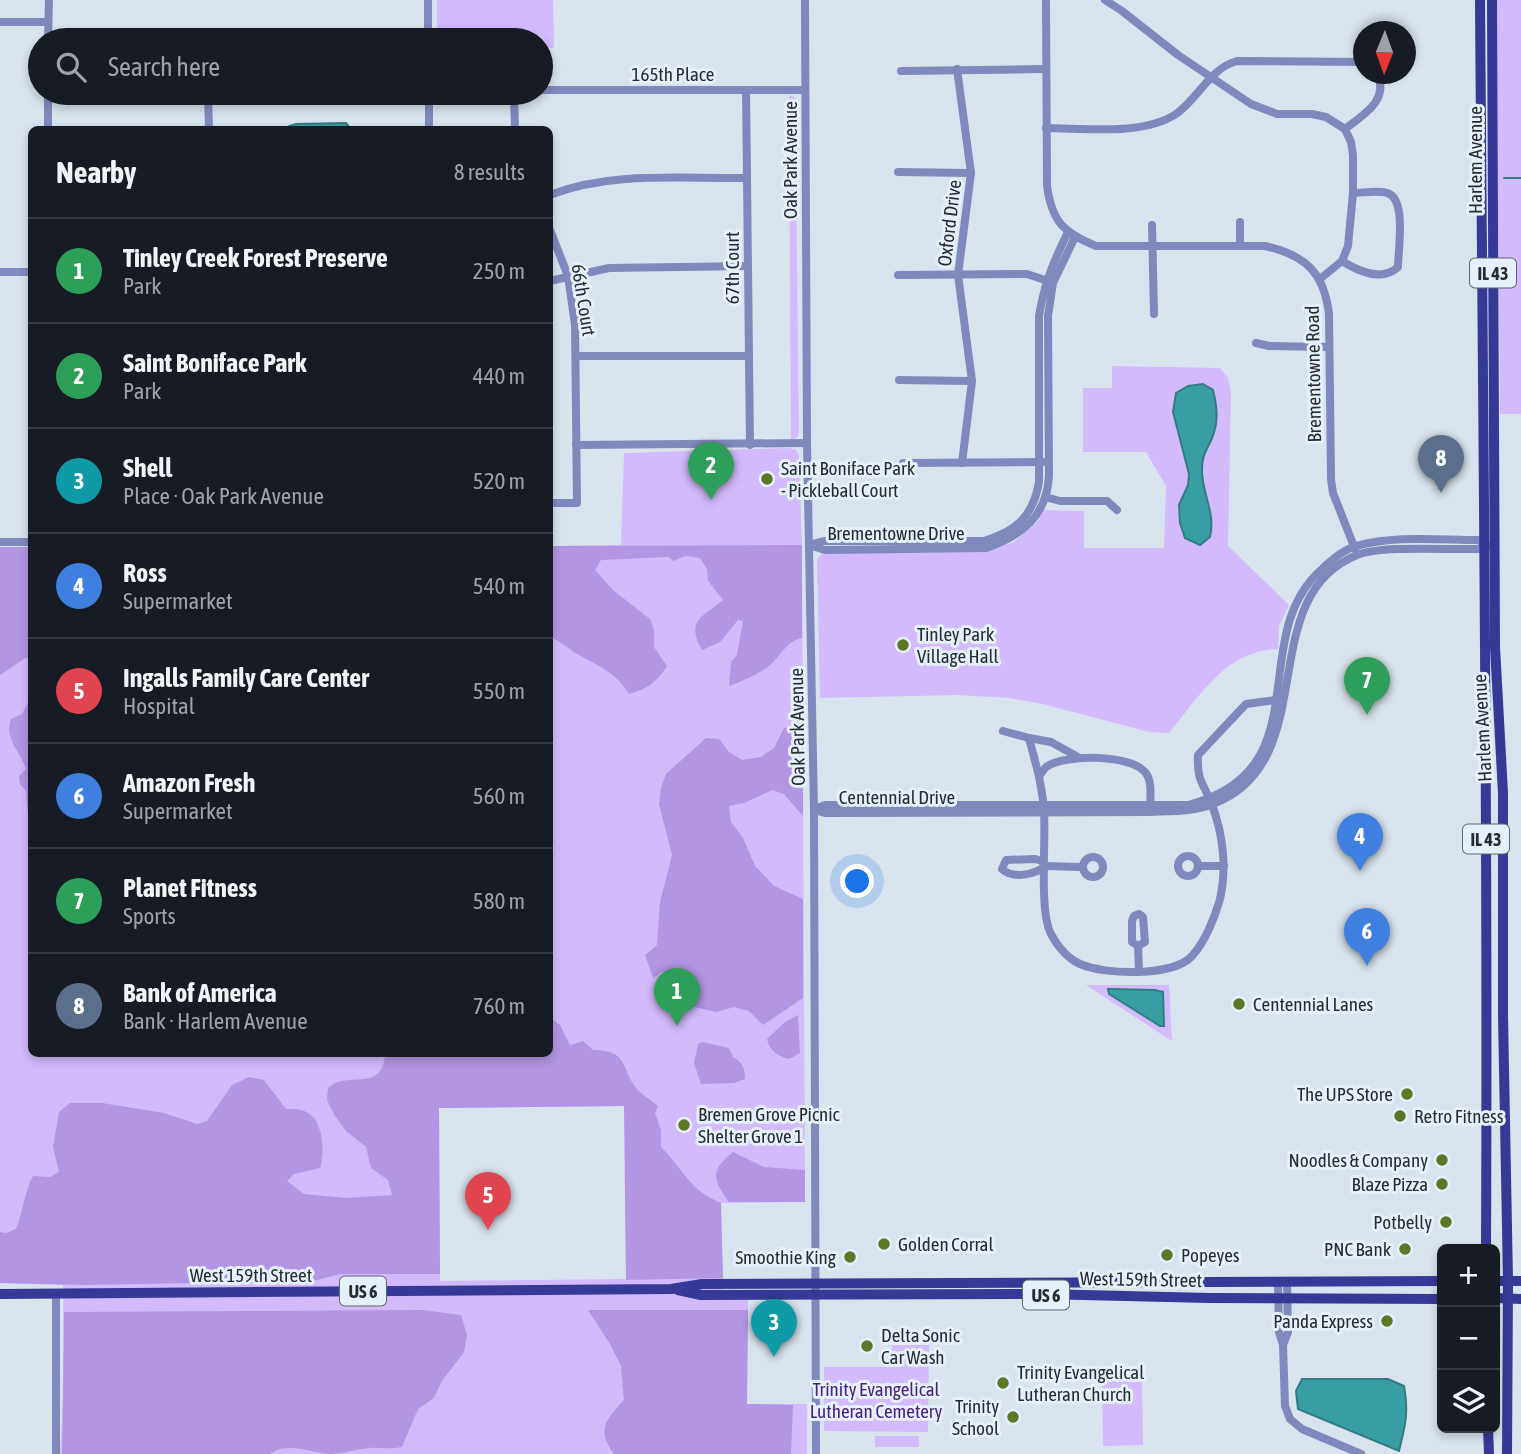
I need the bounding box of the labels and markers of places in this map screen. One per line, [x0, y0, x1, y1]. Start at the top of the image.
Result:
pin: 8 [1418, 435, 1464, 493]
pin: 2 [688, 442, 734, 500]
place label: Saint Boniface Park - Pickleball Court [781, 457, 916, 501]
marker: Saint Boniface Park - Pickleball Court [759, 471, 775, 487]
place label: Tinley Park Village Hall [917, 623, 999, 667]
marker: Tinley Park Village Hall [895, 637, 911, 653]
pin: 7 [1344, 657, 1390, 715]
pin: 4 [1337, 813, 1383, 871]
pin: 6 [1344, 908, 1390, 966]
pin: 1 [654, 968, 700, 1026]
place label: Centennial Lanes [1253, 993, 1374, 1015]
marker: Centennial Lanes [1231, 996, 1247, 1012]
place label: The UPS Store [1297, 1083, 1393, 1105]
marker: The UPS Store [1399, 1086, 1415, 1102]
place label: Bremen Grove Picnic Shelter Grove 1 [698, 1103, 841, 1147]
place label: Retro Fitness [1414, 1105, 1504, 1127]
marker: Retro Fitness [1392, 1108, 1408, 1124]
marker: Bremen Grove Picnic Shelter Grove 1 [676, 1117, 692, 1133]
place label: Noodles & Company [1289, 1149, 1428, 1171]
marker: Noodles & Company [1434, 1152, 1450, 1168]
pin: 5 [465, 1172, 511, 1230]
place label: Blaze Pizza [1351, 1173, 1428, 1195]
marker: Blaze Pizza [1434, 1176, 1450, 1192]
place label: Potbelly [1373, 1211, 1432, 1233]
marker: Potbelly [1438, 1214, 1454, 1230]
place label: Golden Corral [898, 1233, 993, 1255]
marker: Golden Corral [876, 1236, 892, 1252]
place label: PNC Bank [1324, 1238, 1392, 1260]
marker: PNC Bank [1397, 1241, 1413, 1257]
place label: Popeyes [1181, 1244, 1240, 1266]
place label: Smoothie King [735, 1246, 837, 1268]
marker: Popeyes [1159, 1247, 1175, 1263]
marker: Smoothie King [842, 1249, 858, 1265]
pin: 3 [751, 1299, 797, 1357]
place label: Panda Express [1273, 1310, 1373, 1332]
marker: Panda Express [1379, 1313, 1395, 1329]
place label: Delta Sonic Car Wash [881, 1324, 961, 1368]
marker: Delta Sonic Car Wash [859, 1338, 875, 1354]
place label: Trinity Evangelical Lutheran Church [1017, 1361, 1144, 1405]
marker: Trinity Evangelical Lutheran Church [995, 1375, 1011, 1391]
place label: Trinity School [952, 1395, 999, 1439]
marker: Trinity School [1005, 1409, 1021, 1425]

